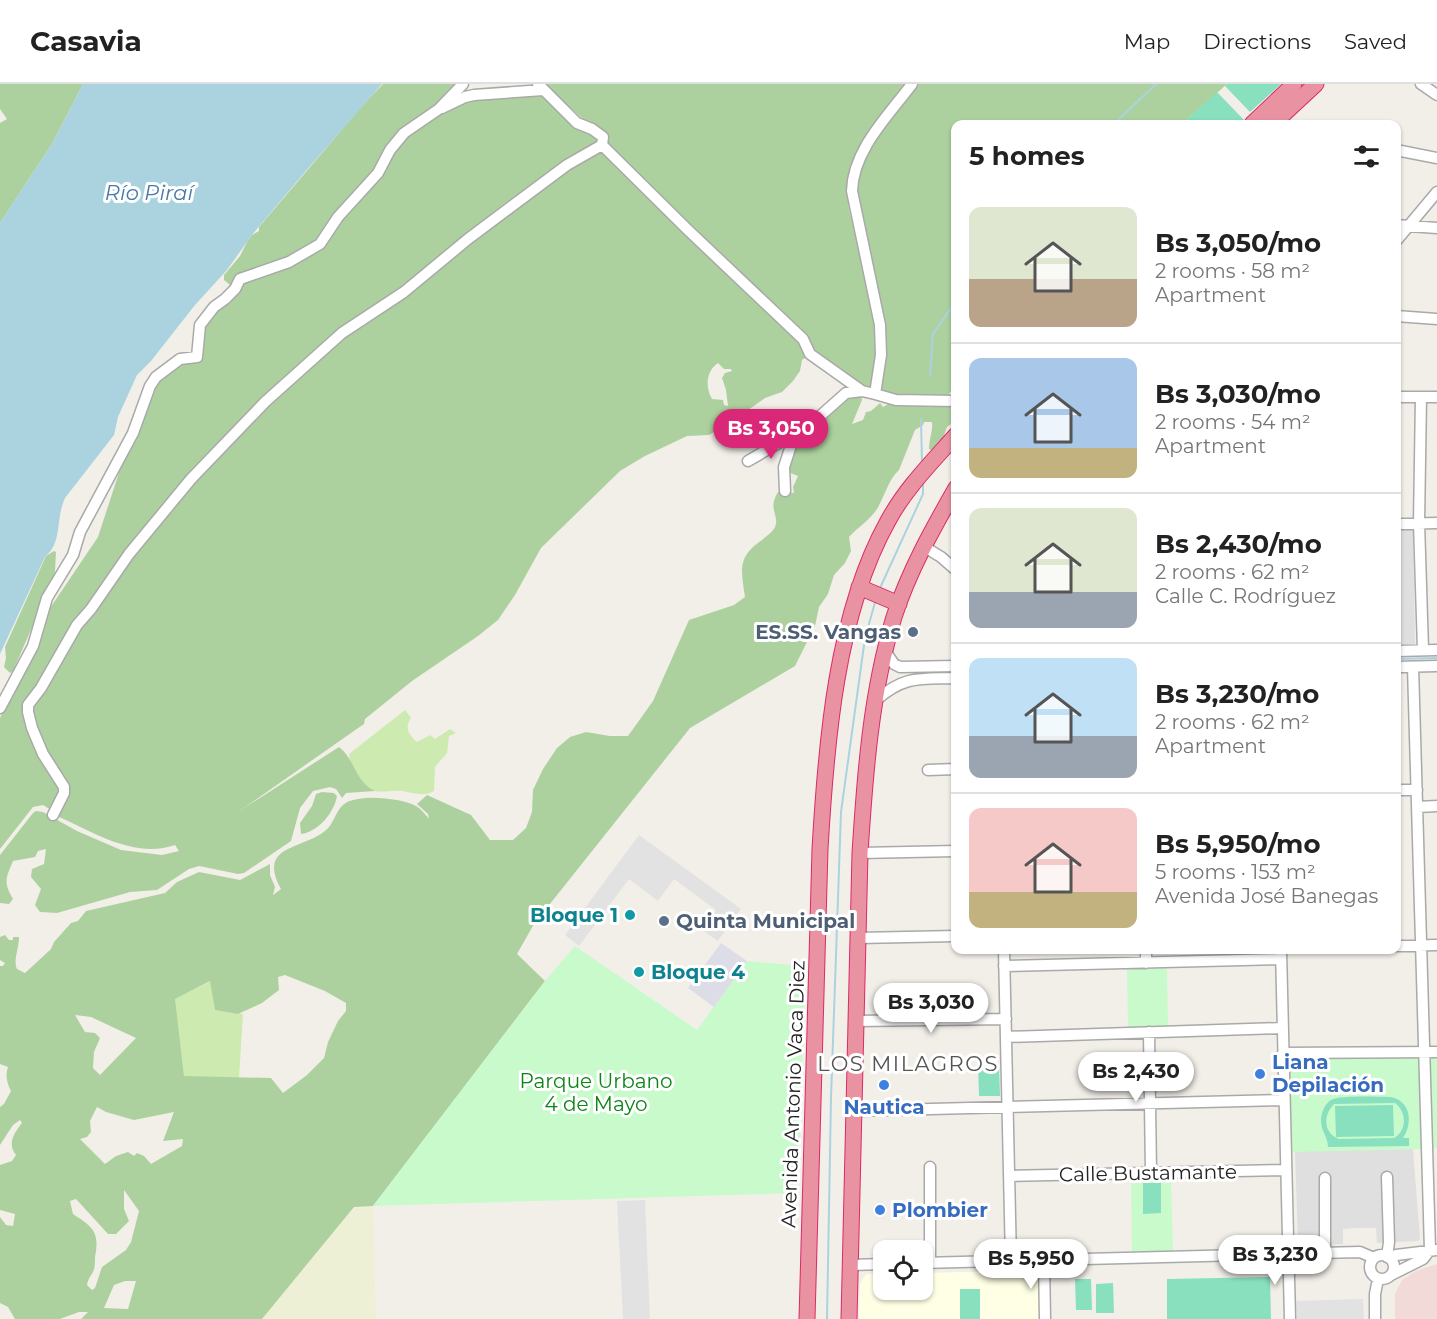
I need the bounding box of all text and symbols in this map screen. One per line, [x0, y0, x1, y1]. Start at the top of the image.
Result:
text: Casavia [30, 24, 142, 58]
text: Map [1124, 29, 1170, 54]
text: Directions [1203, 29, 1311, 54]
text: Saved [1344, 29, 1407, 54]
text: 5 homes [969, 140, 1085, 172]
icon: filters [1350, 140, 1383, 173]
water label: Río Piraí [105, 180, 196, 205]
text: Bs 3,050/mo [1155, 227, 1321, 259]
icon: home [1017, 231, 1089, 303]
text: 2 rooms · 58 m² [1155, 259, 1310, 283]
text: Apartment [1155, 283, 1266, 307]
text: Bs 3,030/mo [1155, 378, 1321, 410]
icon: home [1017, 382, 1089, 454]
pin: Bs 3,050 [709, 409, 833, 460]
text: 2 rooms · 54 m² [1155, 410, 1311, 434]
text: Bs 3,050 [727, 416, 815, 440]
text: Apartment [1155, 434, 1266, 458]
text: Bs 2,430/mo [1155, 528, 1322, 560]
icon: home [1017, 532, 1089, 604]
text: 2 rooms · 62 m² [1155, 560, 1310, 584]
text: Calle C. Rodríguez [1155, 584, 1336, 608]
place label: ES.SS. Vangas [755, 620, 901, 644]
marker: ES.SS. Vangas [906, 625, 920, 639]
text: Bs 3,230/mo [1155, 678, 1319, 710]
icon: home [1017, 682, 1089, 754]
text: 2 rooms · 62 m² [1155, 710, 1310, 734]
text: Apartment [1155, 734, 1266, 758]
text: Bs 5,950/mo [1155, 828, 1320, 860]
icon: home [1017, 832, 1089, 904]
text: 5 rooms · 153 m² [1155, 860, 1316, 884]
text: Avenida José Banegas [1155, 884, 1378, 908]
place label: Bloque 1 [530, 903, 618, 927]
marker: Bloque 1 [623, 908, 637, 922]
place label: Quinta Municipal [676, 909, 855, 933]
marker: Quinta Municipal [657, 914, 671, 928]
place label: Bloque 4 [651, 960, 745, 984]
street label: Avenida Antonio Vaca Diez [776, 960, 810, 1228]
marker: Bloque 4 [632, 965, 646, 979]
pin: Bs 3,030 [869, 983, 993, 1034]
text: Bs 3,030 [887, 990, 975, 1014]
place label: Liana Depilación [1272, 1050, 1384, 1097]
district label: LOS MILAGROS [817, 1051, 999, 1076]
pin: Bs 2,430 [1074, 1052, 1198, 1103]
text: Bs 2,430 [1092, 1059, 1180, 1083]
marker: Liana Depilación [1253, 1067, 1267, 1081]
park label: Parque Urbano 4 de Mayo [519, 1069, 673, 1116]
marker: Nautica [877, 1078, 891, 1092]
place label: Nautica [843, 1095, 925, 1119]
street label: Calle Bustamante [1059, 1159, 1237, 1187]
place label: Plombier [892, 1198, 988, 1222]
marker: Plombier [873, 1203, 887, 1217]
pin: Bs 3,230 [1213, 1235, 1337, 1286]
pin: Bs 5,950 [969, 1239, 1093, 1290]
map controls [873, 1240, 933, 1300]
button: locate [873, 1240, 933, 1300]
text: Bs 3,230 [1232, 1242, 1318, 1266]
text: Bs 5,950 [988, 1246, 1074, 1270]

